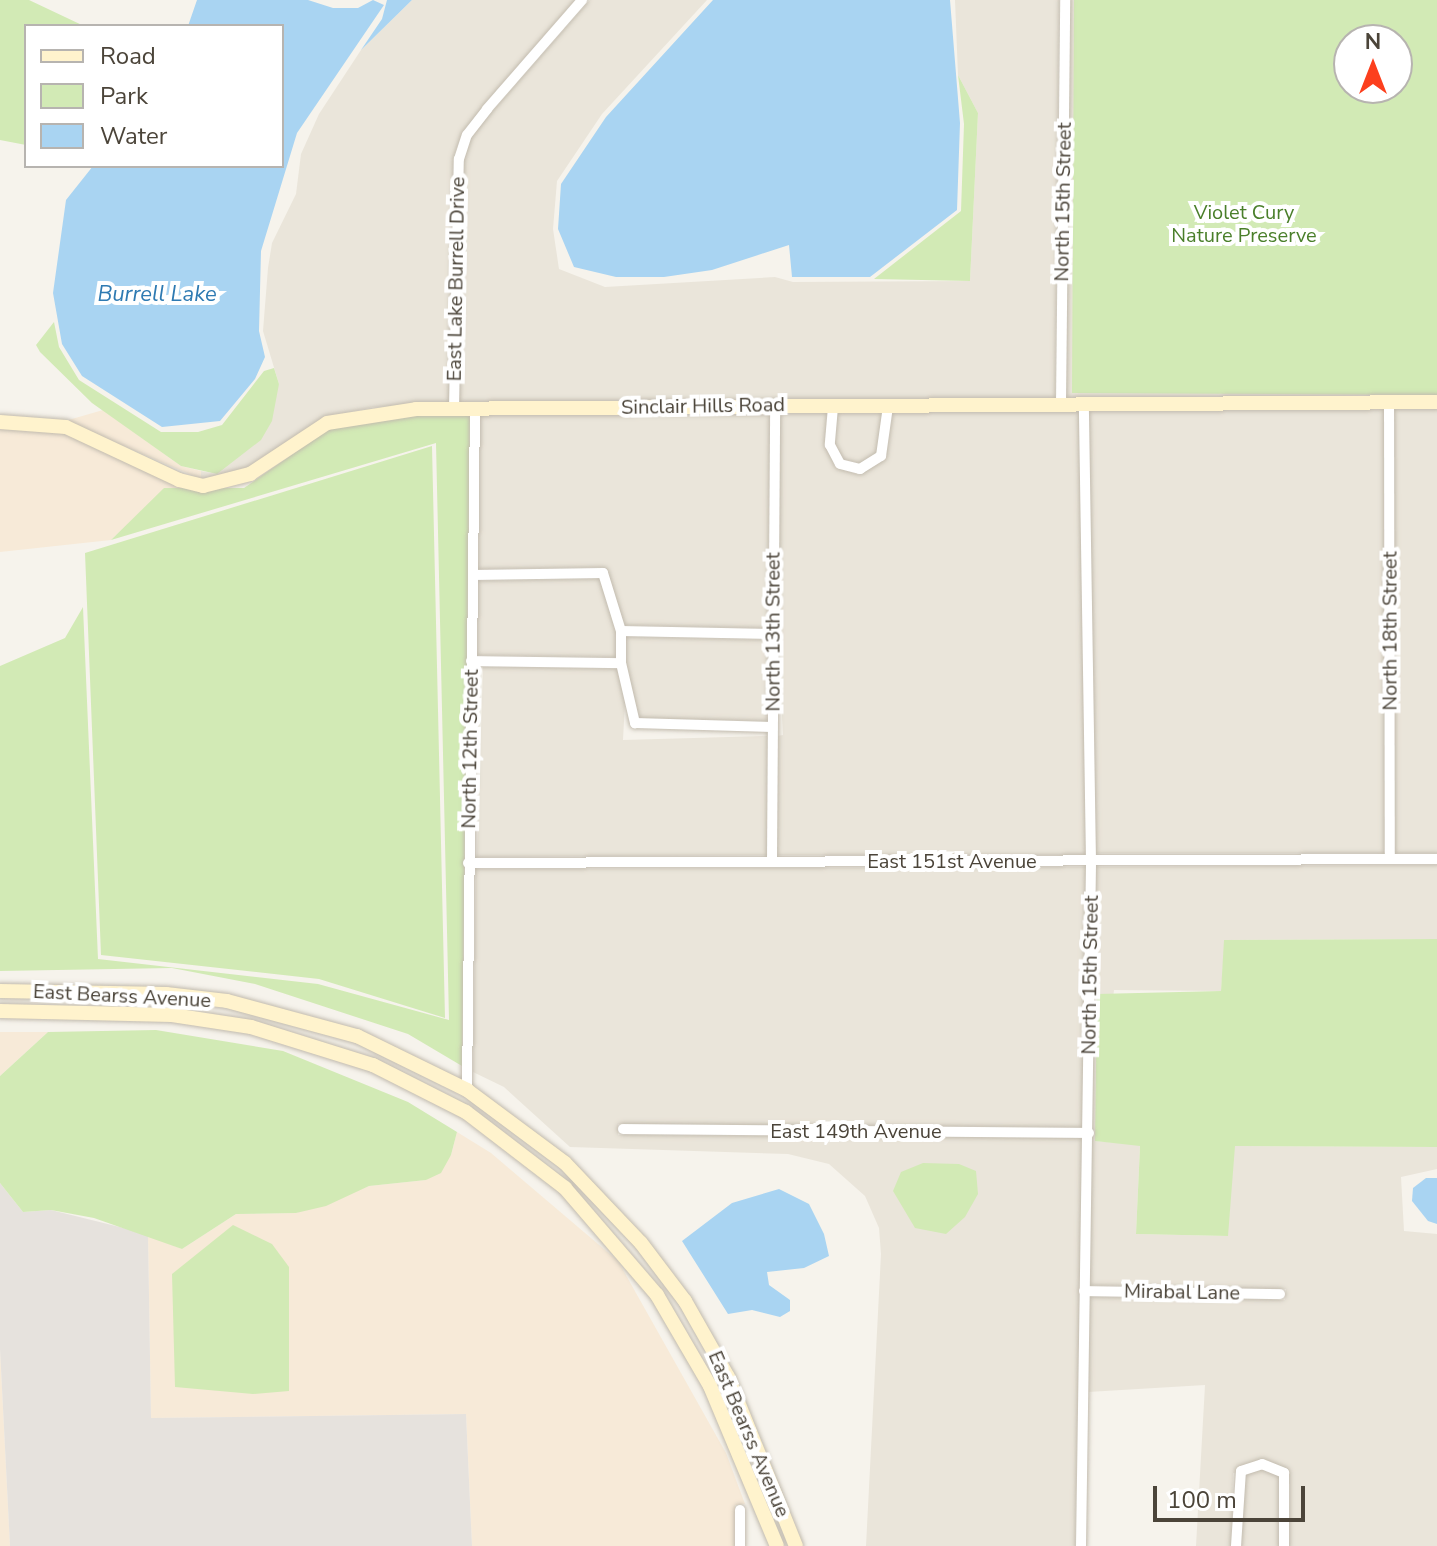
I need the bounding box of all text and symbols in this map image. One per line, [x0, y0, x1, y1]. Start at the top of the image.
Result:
legend [24, 24, 284, 168]
north arrow [1333, 24, 1413, 104]
text: N [1365, 27, 1381, 57]
text: Road [100, 40, 156, 72]
text: Park [100, 80, 148, 112]
text: Water [100, 120, 167, 152]
street label: North 15th Street [1050, 122, 1076, 282]
street label: East Lake Burrell Drive [442, 176, 470, 382]
park label: Violet Cury Nature Preserve [1171, 201, 1317, 248]
water label: Burrell Lake [97, 282, 217, 308]
street label: Sinclair Hills Road [621, 393, 785, 419]
street label: North 18th Street [1378, 551, 1402, 711]
street label: North 13th Street [761, 552, 785, 712]
street label: North 12th Street [457, 669, 483, 829]
street label: East 151st Avenue [867, 849, 1037, 873]
street label: North 15th Street [1077, 895, 1103, 1055]
street label: East Bearss Avenue [32, 979, 212, 1013]
street label: East 149th Avenue [770, 1119, 942, 1143]
street label: Mirabal Lane [1124, 1279, 1240, 1305]
street label: East Bearss Avenue [703, 1347, 795, 1521]
scale bar [1157, 1470, 1309, 1520]
text: 100 m [1167, 1484, 1237, 1516]

